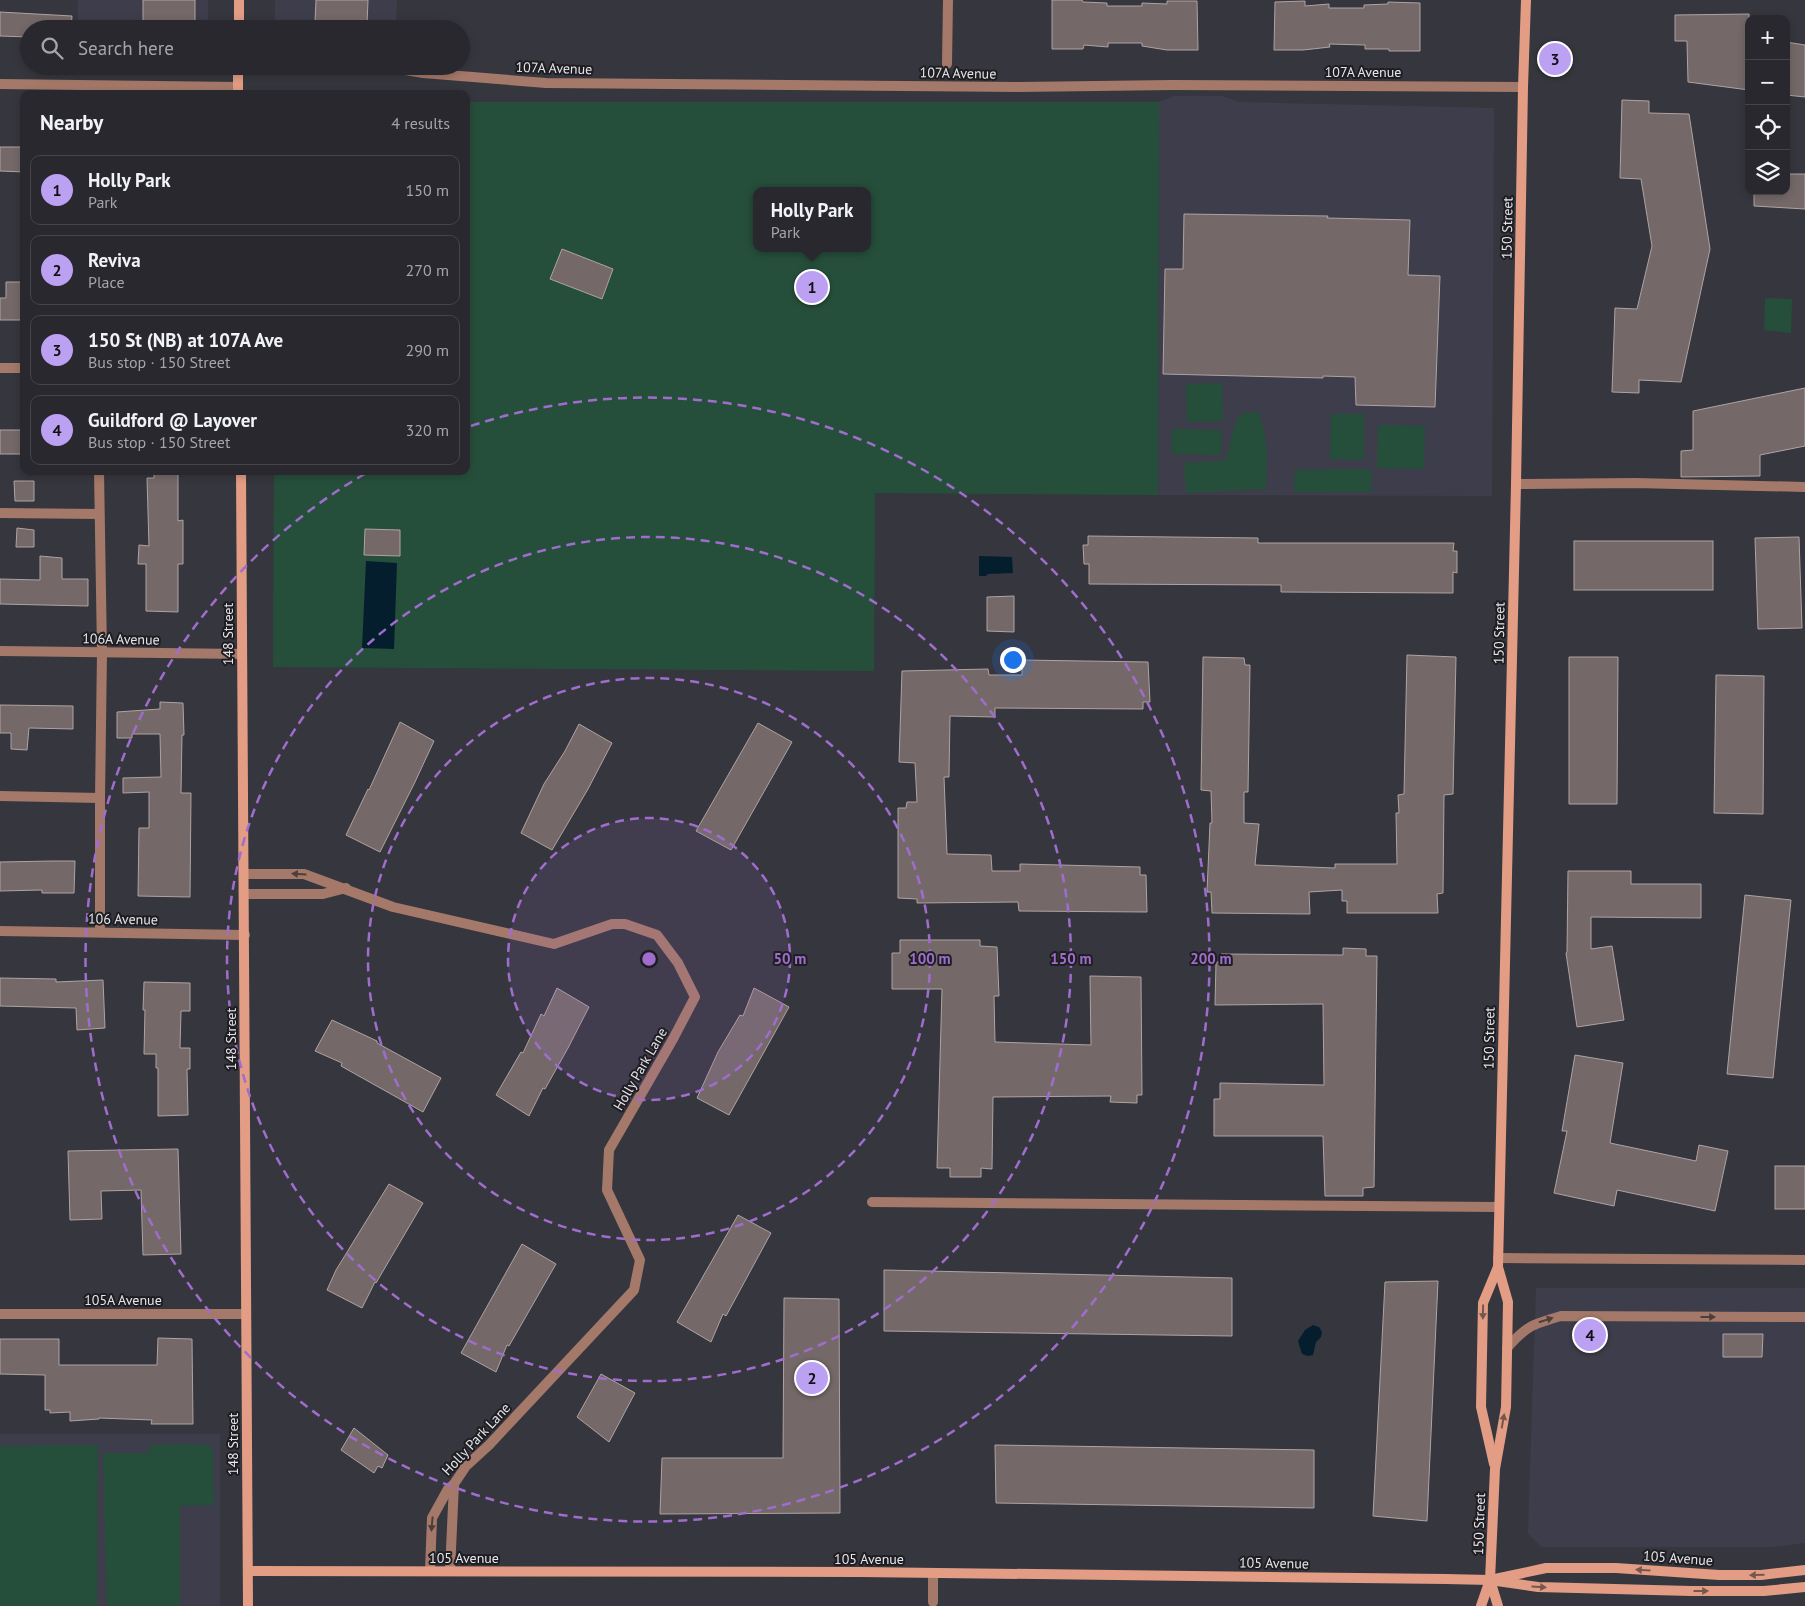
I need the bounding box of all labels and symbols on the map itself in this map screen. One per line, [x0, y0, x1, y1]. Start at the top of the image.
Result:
pin: 3 [1539, 40, 1571, 78]
street label: 107A Avenue [515, 58, 593, 78]
street label: 107A Avenue [919, 63, 997, 83]
street label: 107A Avenue [1325, 63, 1401, 81]
street label: 150 Street [1497, 196, 1517, 259]
pin: 1 [796, 268, 828, 306]
street label: 150 Street [1489, 601, 1509, 664]
street label: 148 Street [219, 603, 237, 665]
street label: 106A Avenue [82, 629, 160, 649]
your location [1000, 647, 1026, 673]
one-way arrow [291, 870, 307, 878]
street label: 106 Avenue [88, 909, 158, 929]
text: 50 m [774, 949, 806, 968]
text: 100 m [909, 949, 951, 968]
text: 150 m [1050, 949, 1092, 968]
text: 200 m [1190, 949, 1232, 968]
centre of rings [640, 950, 658, 968]
street label: 150 Street [1479, 1006, 1499, 1069]
street label: 148 Street [222, 1008, 240, 1070]
street label: Holly Park Lane [609, 1024, 671, 1114]
street label: 105A Avenue [84, 1291, 162, 1309]
one-way arrow [1479, 1305, 1487, 1321]
one-way arrow [1700, 1313, 1716, 1321]
one-way arrow [1539, 1316, 1554, 1324]
pin: 4 [1574, 1316, 1606, 1354]
pin: 2 [796, 1359, 828, 1397]
street label: Holly Park Lane [438, 1399, 514, 1479]
street label: 148 Street [224, 1413, 242, 1475]
one-way arrow [1500, 1413, 1508, 1429]
street label: 150 Street [1469, 1492, 1489, 1555]
one-way arrow [428, 1517, 436, 1533]
street label: 105 Avenue [1643, 1547, 1713, 1569]
street label: 105 Avenue [429, 1549, 499, 1567]
street label: 105 Avenue [834, 1550, 904, 1568]
street label: 105 Avenue [1239, 1553, 1309, 1573]
one-way arrow [1635, 1566, 1651, 1574]
one-way arrow [1748, 1571, 1764, 1579]
one-way arrow [1531, 1583, 1547, 1591]
one-way arrow [1693, 1587, 1709, 1595]

